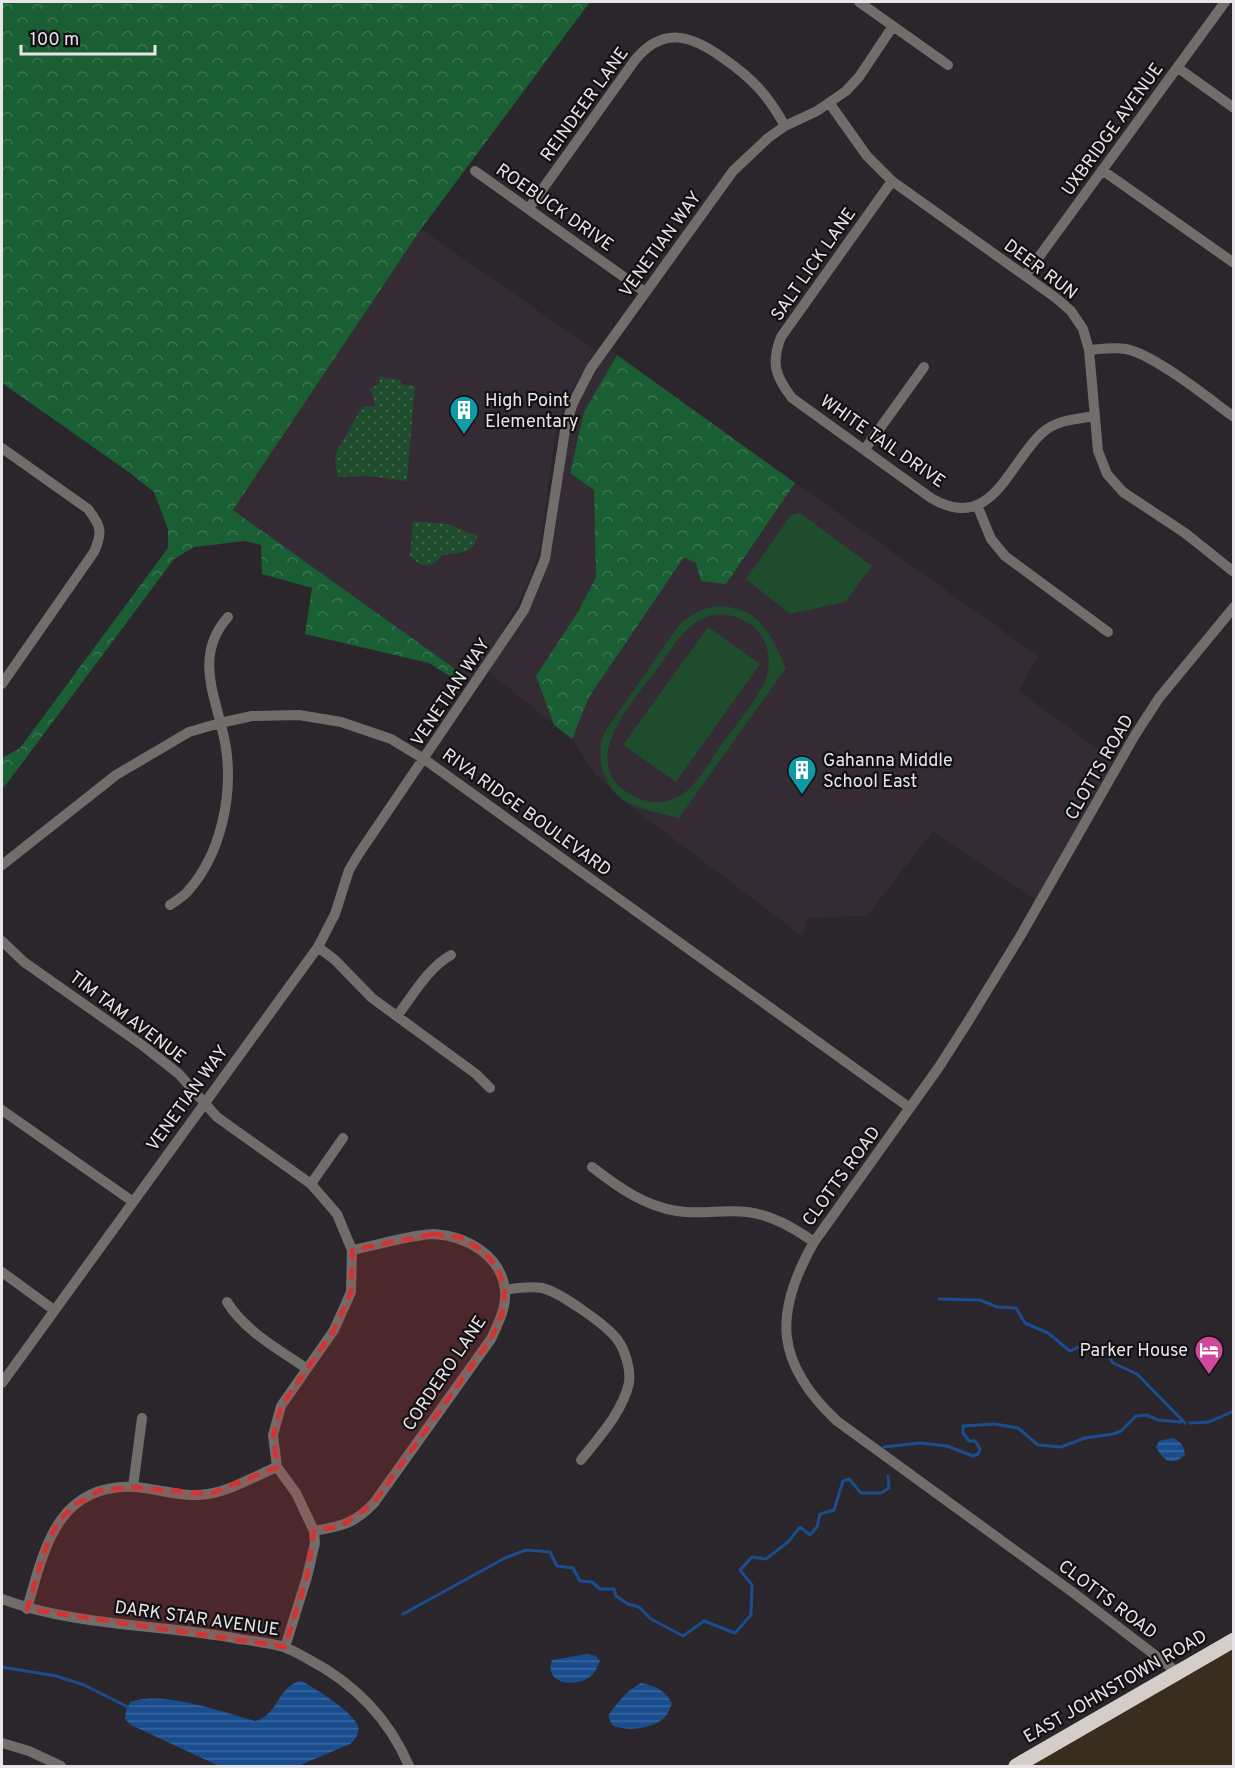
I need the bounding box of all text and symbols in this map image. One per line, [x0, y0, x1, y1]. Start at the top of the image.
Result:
scale bar [21, 18, 154, 56]
text: 100 m [30, 29, 79, 52]
street label: REINDEER LANE [536, 43, 634, 167]
street label: UXBRIDGE AVENUE [1057, 59, 1169, 201]
street label: ROEBUCK DRIVE [491, 159, 618, 257]
street label: VENETIAN WAY [615, 187, 707, 302]
street label: SALT LICK LANE [767, 204, 862, 326]
street label: DEER RUN [999, 235, 1082, 305]
place label: High Point Elementary [485, 390, 579, 434]
street label: WHITE TAIL DRIVE [815, 390, 949, 494]
building icon: High Point Elementary [448, 394, 480, 436]
street label: VENETIAN WAY [407, 634, 496, 751]
street label: CLOTTS ROAD [1061, 711, 1140, 825]
street label: RIVA RIDGE BOULEVARD [437, 744, 615, 882]
place label: Gahanna Middle School East [823, 750, 953, 794]
building icon: Gahanna Middle School East [786, 754, 818, 796]
street label: TIM TAM AVENUE [64, 967, 190, 1070]
street label: VENETIAN WAY [142, 1041, 234, 1156]
street label: CLOTTS ROAD [798, 1122, 886, 1231]
street label: CORDERO LANE [398, 1312, 492, 1436]
hotel icon: Parker House [1193, 1334, 1225, 1376]
place label: Parker House [1080, 1340, 1188, 1363]
street label: CLOTTS ROAD [1053, 1555, 1161, 1645]
street label: DARK STAR AVENUE [113, 1597, 281, 1642]
street label: EAST JOHNSTOWN ROAD [1020, 1625, 1212, 1749]

